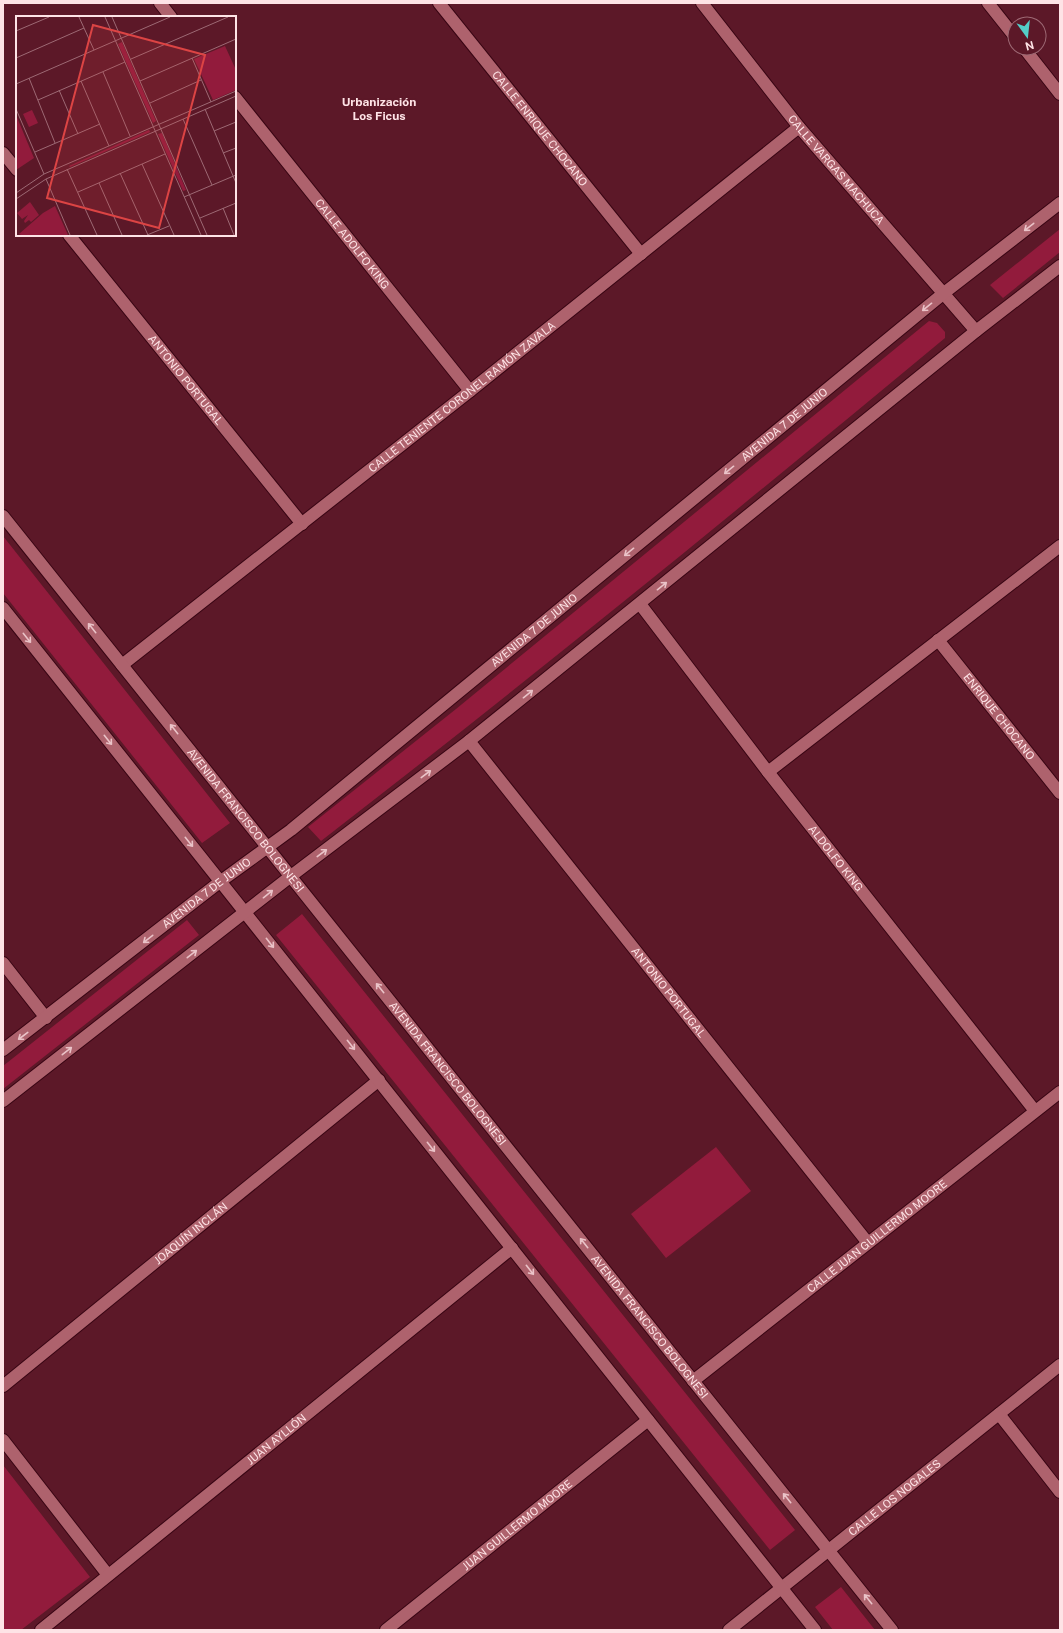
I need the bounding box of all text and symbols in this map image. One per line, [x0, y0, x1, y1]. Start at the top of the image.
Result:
inset map [16, 16, 236, 236]
north arrow [1007, 16, 1047, 56]
text: N [1024, 39, 1035, 53]
street label: CALLE ENRIQUE CHOCANO [490, 68, 590, 188]
district label: Urbanización Los Ficus [342, 95, 416, 123]
street label: CALLE VARGAS MACHUCA [786, 113, 887, 227]
street label: CALLE ADOLFO KING [313, 196, 392, 291]
one-way arrow [1024, 223, 1035, 231]
one-way arrow [921, 303, 932, 312]
street label: CALLE TENIENTE CORONEL RAMÓN ZAVALA [366, 319, 558, 475]
street label: ANTONIO PORTUGAL [146, 332, 226, 427]
street label: AVENIDA 7 DE JUNIO [739, 385, 830, 463]
one-way arrow [724, 465, 734, 474]
one-way arrow [623, 548, 634, 557]
one-way arrow [657, 582, 667, 591]
street label: AVENIDA 7 DE JUNIO [488, 591, 580, 669]
one-way arrow [88, 622, 97, 633]
one-way arrow [23, 633, 32, 644]
street label: ENRIQUE CHOCANO [961, 671, 1037, 762]
one-way arrow [523, 690, 534, 698]
one-way arrow [169, 724, 178, 735]
one-way arrow [104, 734, 113, 745]
street label: AVENIDA FRANCISCO BOLOGNESI [185, 746, 306, 894]
one-way arrow [420, 770, 431, 779]
street label: ALDOLFO KING [806, 823, 866, 894]
one-way arrow [185, 836, 194, 847]
one-way arrow [317, 849, 328, 857]
street label: AVENIDA 7 DE JUNIO [160, 855, 253, 930]
one-way arrow [263, 890, 274, 899]
one-way arrow [142, 935, 153, 943]
one-way arrow [265, 938, 274, 949]
street label: ANTONIO PORTUGAL [629, 945, 708, 1040]
one-way arrow [186, 950, 197, 959]
one-way arrow [376, 983, 385, 994]
street label: AVENIDA FRANCISCO BOLOGNESI [387, 999, 509, 1147]
one-way arrow [17, 1031, 28, 1040]
one-way arrow [346, 1039, 355, 1050]
one-way arrow [61, 1047, 72, 1056]
one-way arrow [427, 1141, 436, 1152]
street label: CALLE JUAN GUILLERMO MOORE [805, 1177, 949, 1295]
street label: JOAQUÍN INCLÁN [152, 1200, 230, 1267]
one-way arrow [579, 1238, 588, 1249]
street label: AVENIDA FRANCISCO BOLOGNESI [589, 1253, 711, 1401]
one-way arrow [525, 1265, 534, 1276]
street label: JUAN AYLLÓN [244, 1411, 308, 1467]
street label: CALLE LOS NOGALES [846, 1457, 943, 1538]
street label: JUAN GUILLERMO MOORE [460, 1477, 574, 1572]
one-way arrow [783, 1493, 792, 1503]
one-way arrow [864, 1594, 873, 1605]

